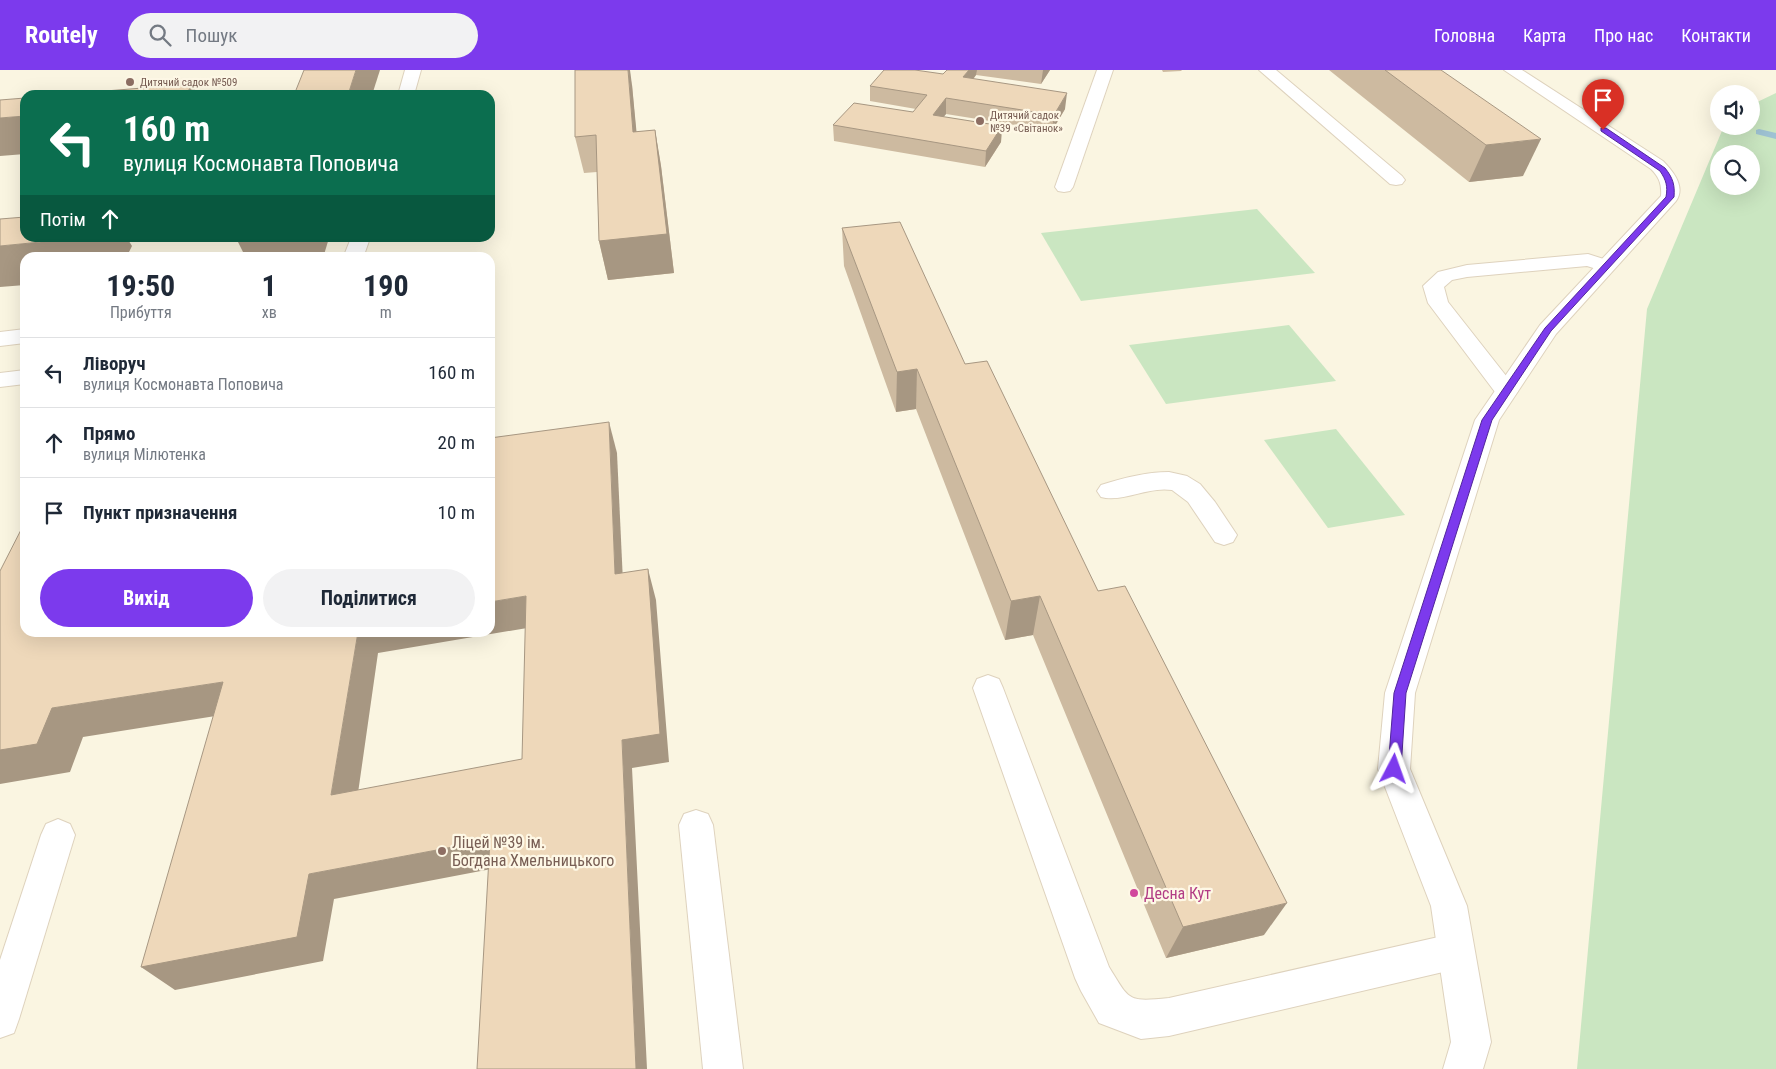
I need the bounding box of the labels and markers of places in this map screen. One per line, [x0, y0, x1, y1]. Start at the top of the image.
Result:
marker: Дитячий садок №509 [124, 76, 136, 88]
place label: Дитячий садок №509 [140, 76, 237, 89]
pin [1582, 79, 1624, 130]
place label: Дитячий садок №39 «Світанок» [990, 109, 1063, 135]
marker: Дитячий садок №39 «Світанок» [974, 115, 986, 127]
place label: Ліцей №39 ім. Богдана Хмельницького [452, 833, 614, 870]
marker: Ліцей №39 ім. Богдана Хмельницького [436, 845, 448, 857]
place label: Десна Кут [1144, 884, 1211, 903]
marker: Десна Кут [1128, 887, 1140, 899]

